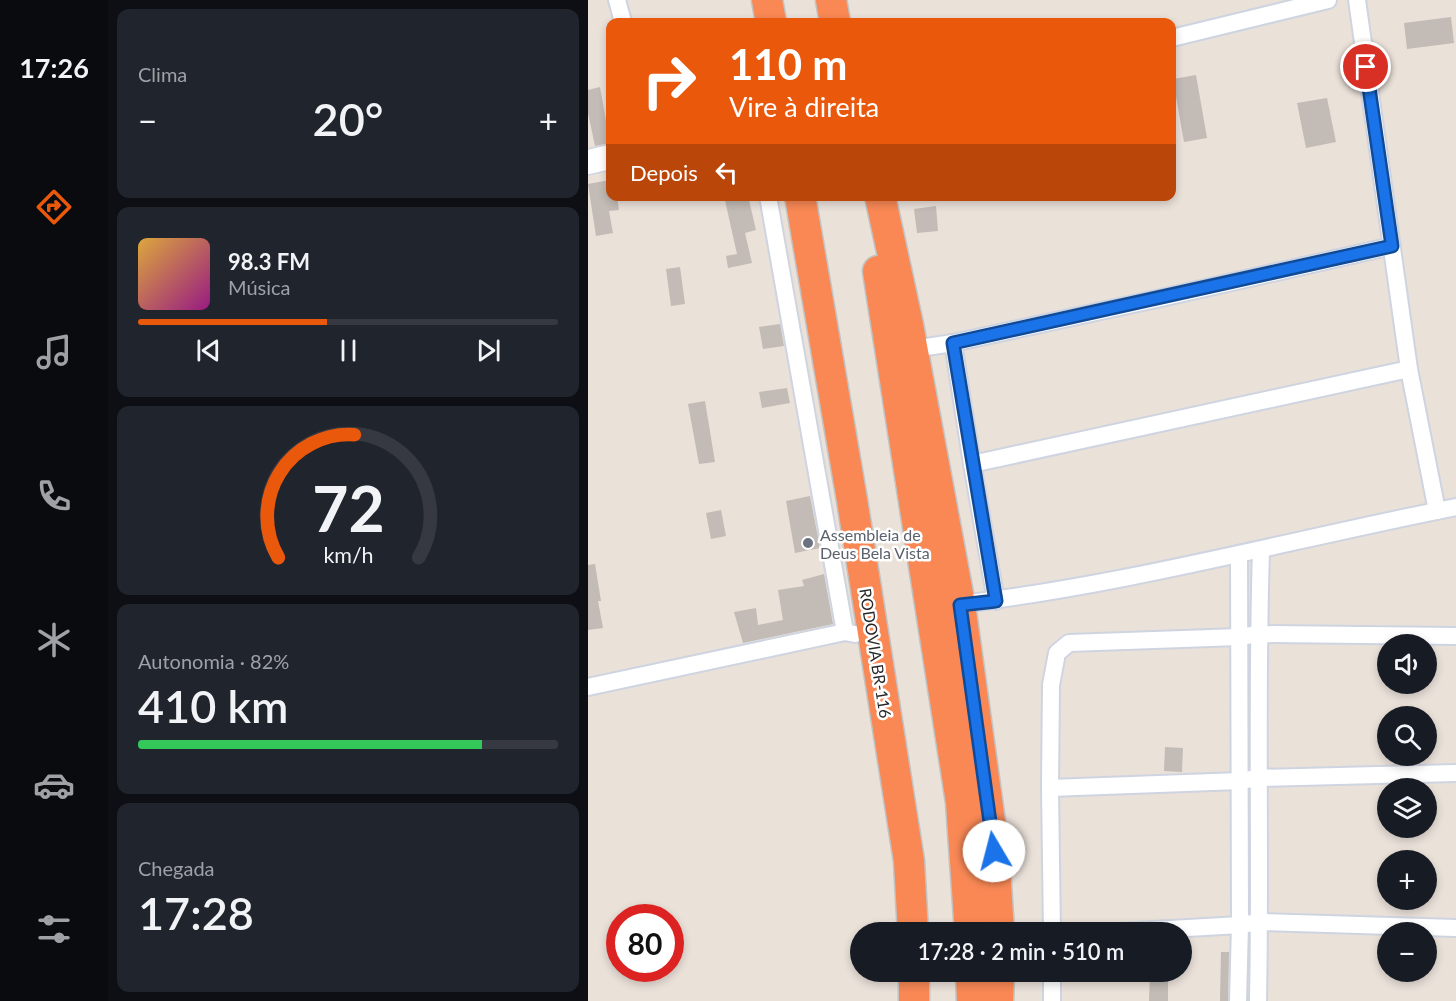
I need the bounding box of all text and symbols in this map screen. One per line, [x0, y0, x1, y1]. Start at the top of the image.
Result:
text: 110 m [729, 39, 847, 89]
pin [1340, 41, 1391, 92]
icon: right [630, 42, 708, 120]
icon: arrive [1349, 50, 1382, 83]
text: 17:26 [19, 51, 89, 84]
text: Clima [138, 62, 187, 86]
text: Vire à direita [729, 90, 879, 123]
text: 20° [313, 92, 383, 146]
text: − [138, 100, 157, 140]
text: + [539, 100, 558, 140]
icon: left [710, 156, 743, 189]
text: Depois [630, 159, 698, 186]
icon: directions [33, 186, 75, 228]
text: 98.3 FM [228, 248, 310, 275]
text: Música [228, 275, 291, 299]
icon: music [33, 331, 75, 373]
icon: previous [192, 334, 225, 367]
icon: pause [332, 334, 365, 367]
icon: next [472, 334, 505, 367]
text: 72 [312, 470, 384, 545]
icon: phone [33, 475, 75, 517]
place label: Assembleia de Deus Bela Vista [820, 525, 930, 562]
marker: Assembleia de Deus Bela Vista [801, 536, 815, 550]
text: km/h [323, 542, 373, 568]
street label: RODOVIA BR-116 [856, 587, 896, 719]
icon: climate [33, 619, 75, 661]
map controls [1377, 634, 1437, 982]
button: sound [1377, 634, 1437, 694]
text: Autonomia · 82% [138, 649, 289, 673]
text: 410 km [138, 679, 288, 733]
button: search [1377, 706, 1437, 766]
icon: car [33, 764, 75, 806]
button: layers [1377, 778, 1437, 838]
position arrow [962, 819, 1026, 883]
button: + [1377, 850, 1437, 910]
text: Chegada [138, 856, 215, 880]
text: 17:28 [138, 886, 254, 940]
speed limit sign: 80 [606, 904, 684, 982]
icon: filters [33, 908, 75, 950]
button: − [1377, 922, 1437, 982]
text: 17:28 · 2 min · 510 m [918, 938, 1124, 965]

